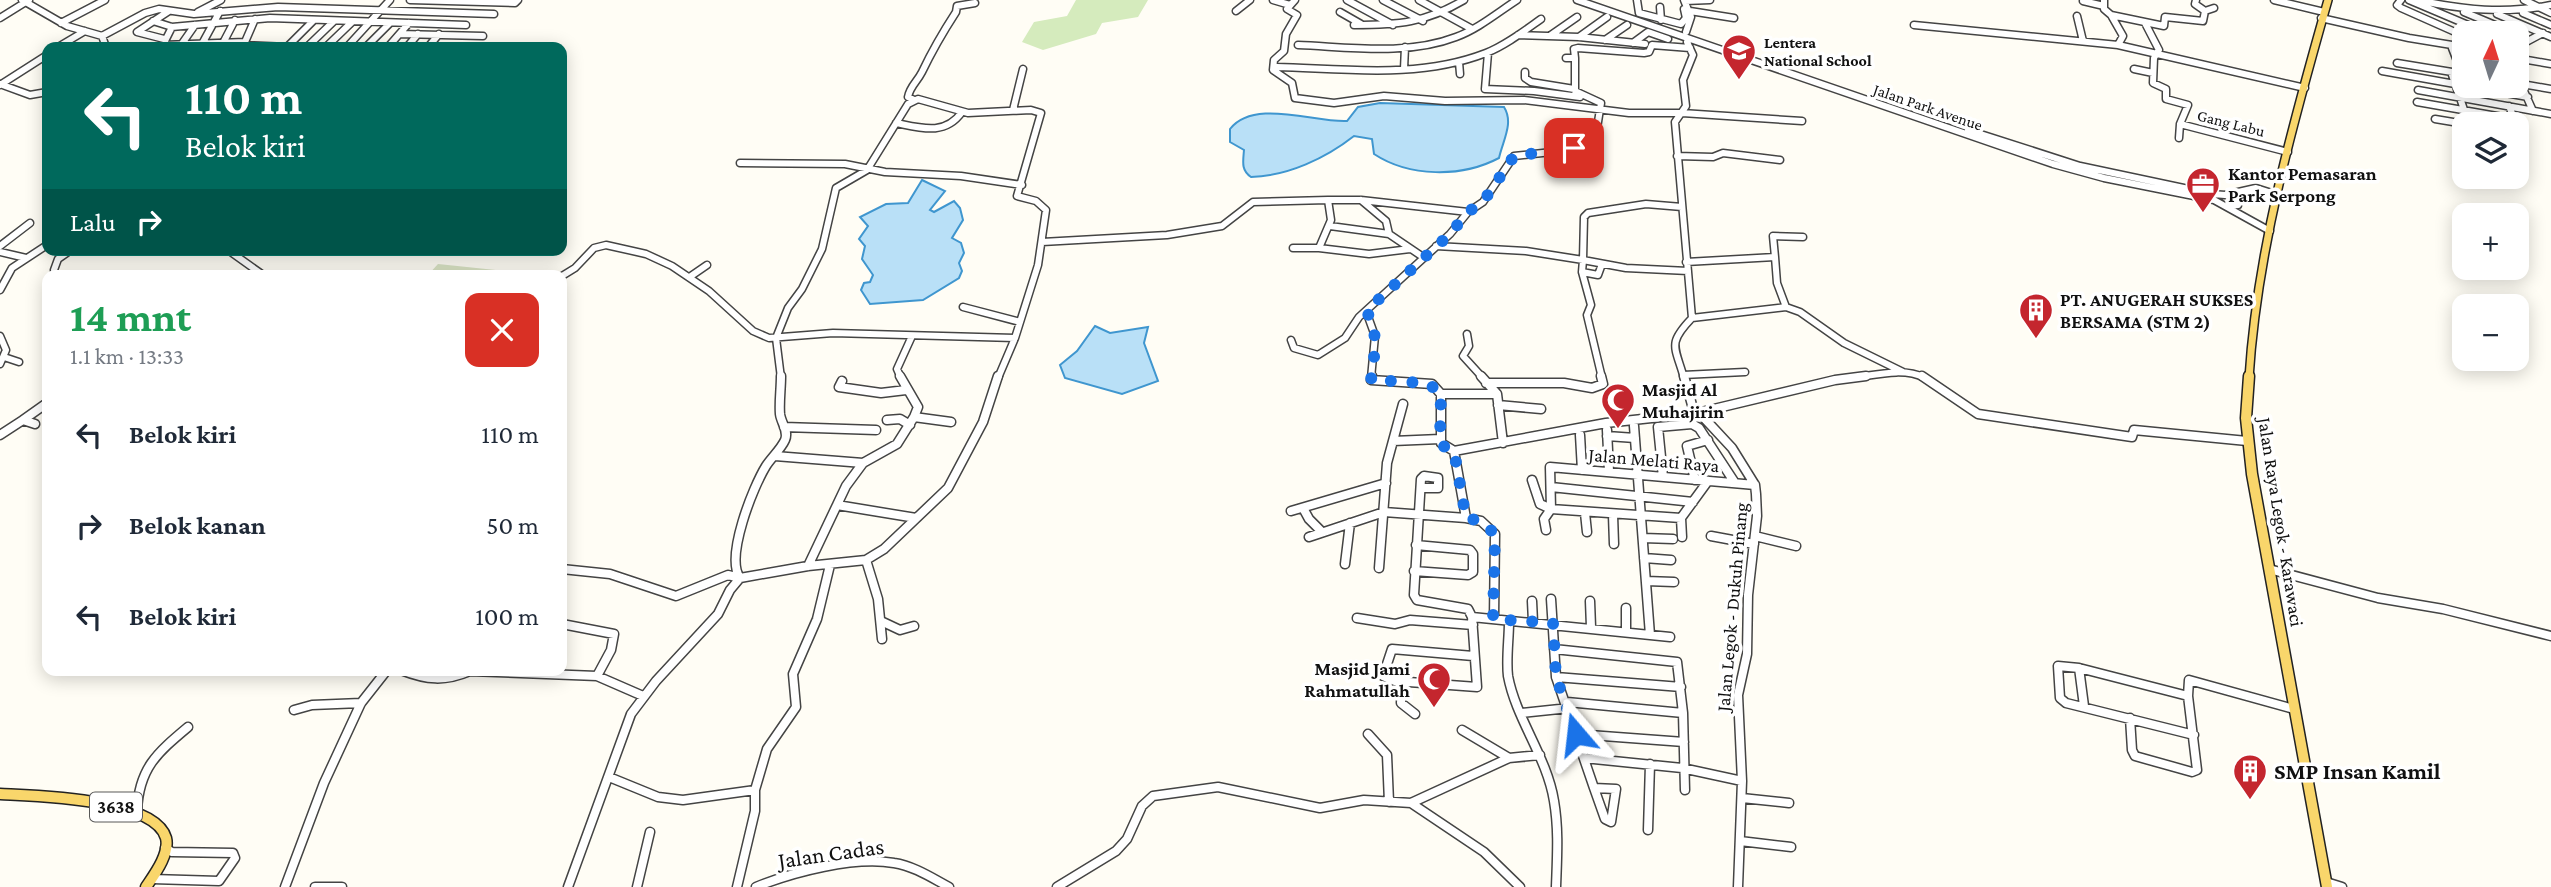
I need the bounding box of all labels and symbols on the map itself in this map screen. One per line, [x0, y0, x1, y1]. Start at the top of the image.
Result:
north arrow [2452, 21, 2529, 98]
school or university icon: Lentera National School [1720, 32, 1758, 81]
place label: Lentera National School [1764, 34, 1872, 69]
street label: Jalan Park Avenue [1869, 80, 1985, 135]
street label: Gang Labu [2195, 106, 2267, 141]
pin [1544, 118, 1604, 178]
place label: Kantor Pemasaran Park Serpong [2228, 163, 2377, 206]
office icon: Kantor Pemasaran Park Serpong [2184, 165, 2222, 214]
place label: PT. ANUGERAH SUKSES BERSAMA (STM 2) [2060, 289, 2253, 333]
building icon: PT. ANUGERAH SUKSES BERSAMA (STM 2) [2017, 291, 2055, 340]
place label: Masjid Al Muhajirin [1642, 379, 1724, 423]
mosque icon: Masjid Al Muhajirin [1599, 381, 1637, 430]
street label: Jalan Raya Legok - Karawaci [2254, 414, 2308, 628]
street label: Jalan Melati Raya [1586, 444, 1720, 476]
street label: Jalan Legok - Dukuh Pinang [1712, 502, 1752, 714]
place label: Masjid Jami Rahmatullah [1304, 658, 1410, 701]
mosque icon: Masjid Jami Rahmatullah [1415, 660, 1453, 709]
position arrow [1539, 697, 1613, 771]
building icon: SMP Insan Kamil [2231, 752, 2269, 801]
place label: SMP Insan Kamil [2274, 758, 2441, 784]
road number: 3638 [90, 792, 142, 822]
street label: Jalan Cadas [774, 833, 886, 874]

